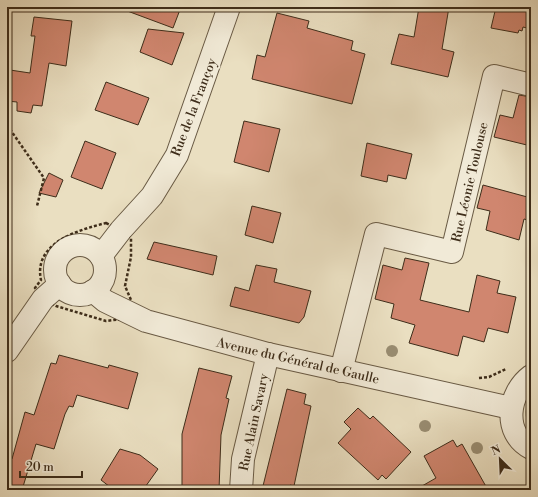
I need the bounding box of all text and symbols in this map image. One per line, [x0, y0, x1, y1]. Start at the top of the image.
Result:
street label: Rue de la Françoy [168, 56, 220, 159]
street label: Rue Léonie Toulouse [448, 120, 492, 244]
street label: Avenue du Général de Gaulle [214, 334, 381, 388]
street label: Rue Alain Savary [236, 371, 272, 472]
north arrow [480, 439, 520, 479]
text: N [490, 442, 503, 459]
scale bar [20, 453, 82, 479]
text: 20 m [26, 460, 54, 475]

